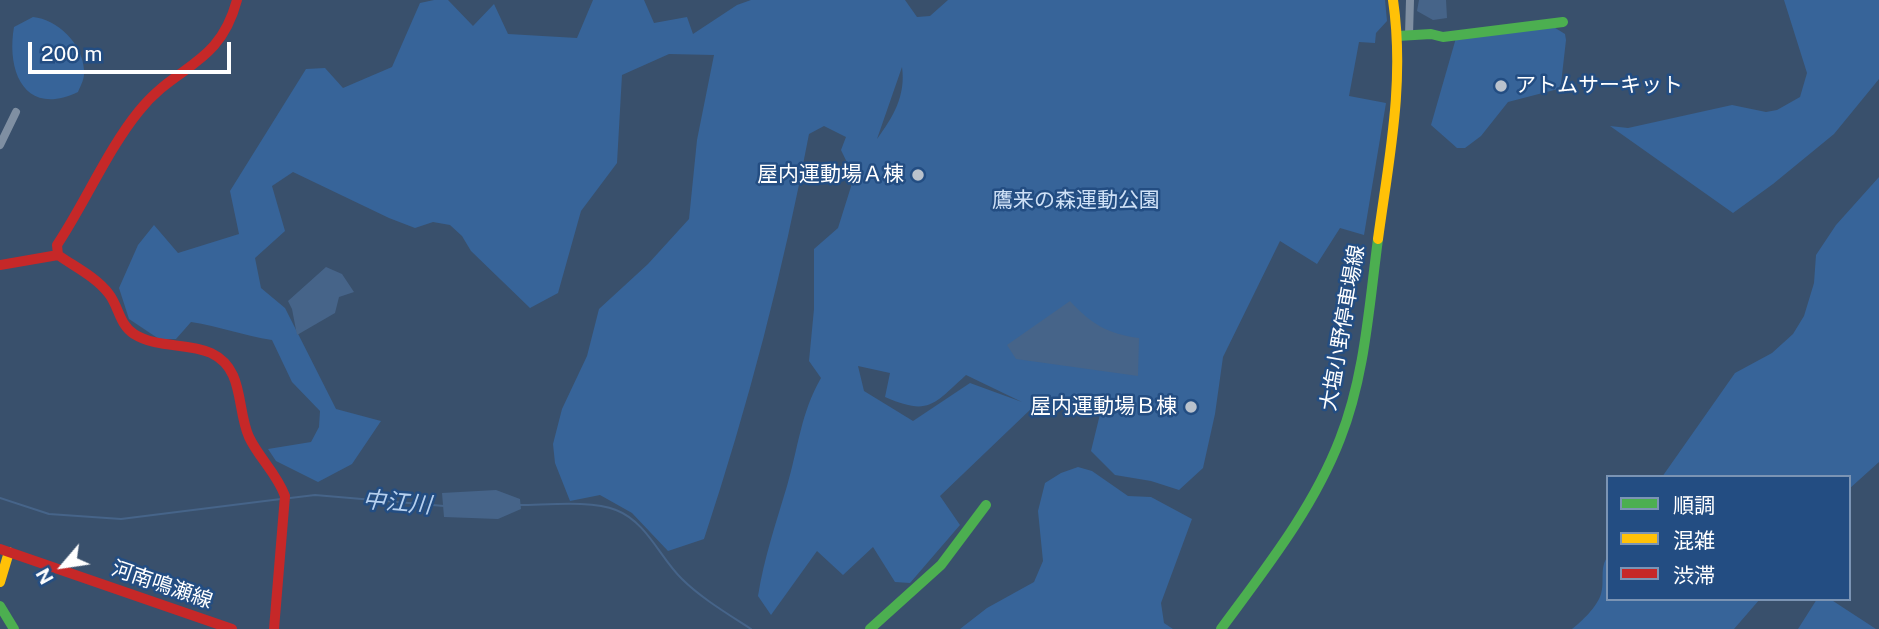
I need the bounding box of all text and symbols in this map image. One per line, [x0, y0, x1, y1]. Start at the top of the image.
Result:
scale bar [32, 28, 234, 72]
text: 200 m [41, 41, 102, 66]
place label: アトムサーキット [1515, 73, 1683, 99]
marker: アトムサーキット [1493, 78, 1509, 94]
place label: 屋内運動場Ａ棟 [757, 162, 904, 188]
marker: 屋内運動場Ａ棟 [910, 167, 926, 183]
park label: 鷹来の森運動公園 [992, 188, 1160, 214]
street label: 大塩小野停車場線 [1316, 243, 1370, 413]
place label: 屋内運動場Ｂ棟 [1030, 394, 1177, 420]
marker: 屋内運動場Ｂ棟 [1183, 399, 1199, 415]
legend [1606, 475, 1851, 601]
water label: 中江川 [361, 486, 433, 520]
text: 順調 [1673, 493, 1715, 518]
text: 混雑 [1673, 528, 1715, 553]
north arrow [28, 531, 98, 601]
street label: 河南鳴瀬線 [108, 556, 216, 614]
text: 渋滞 [1673, 563, 1715, 588]
text: N [31, 564, 58, 588]

